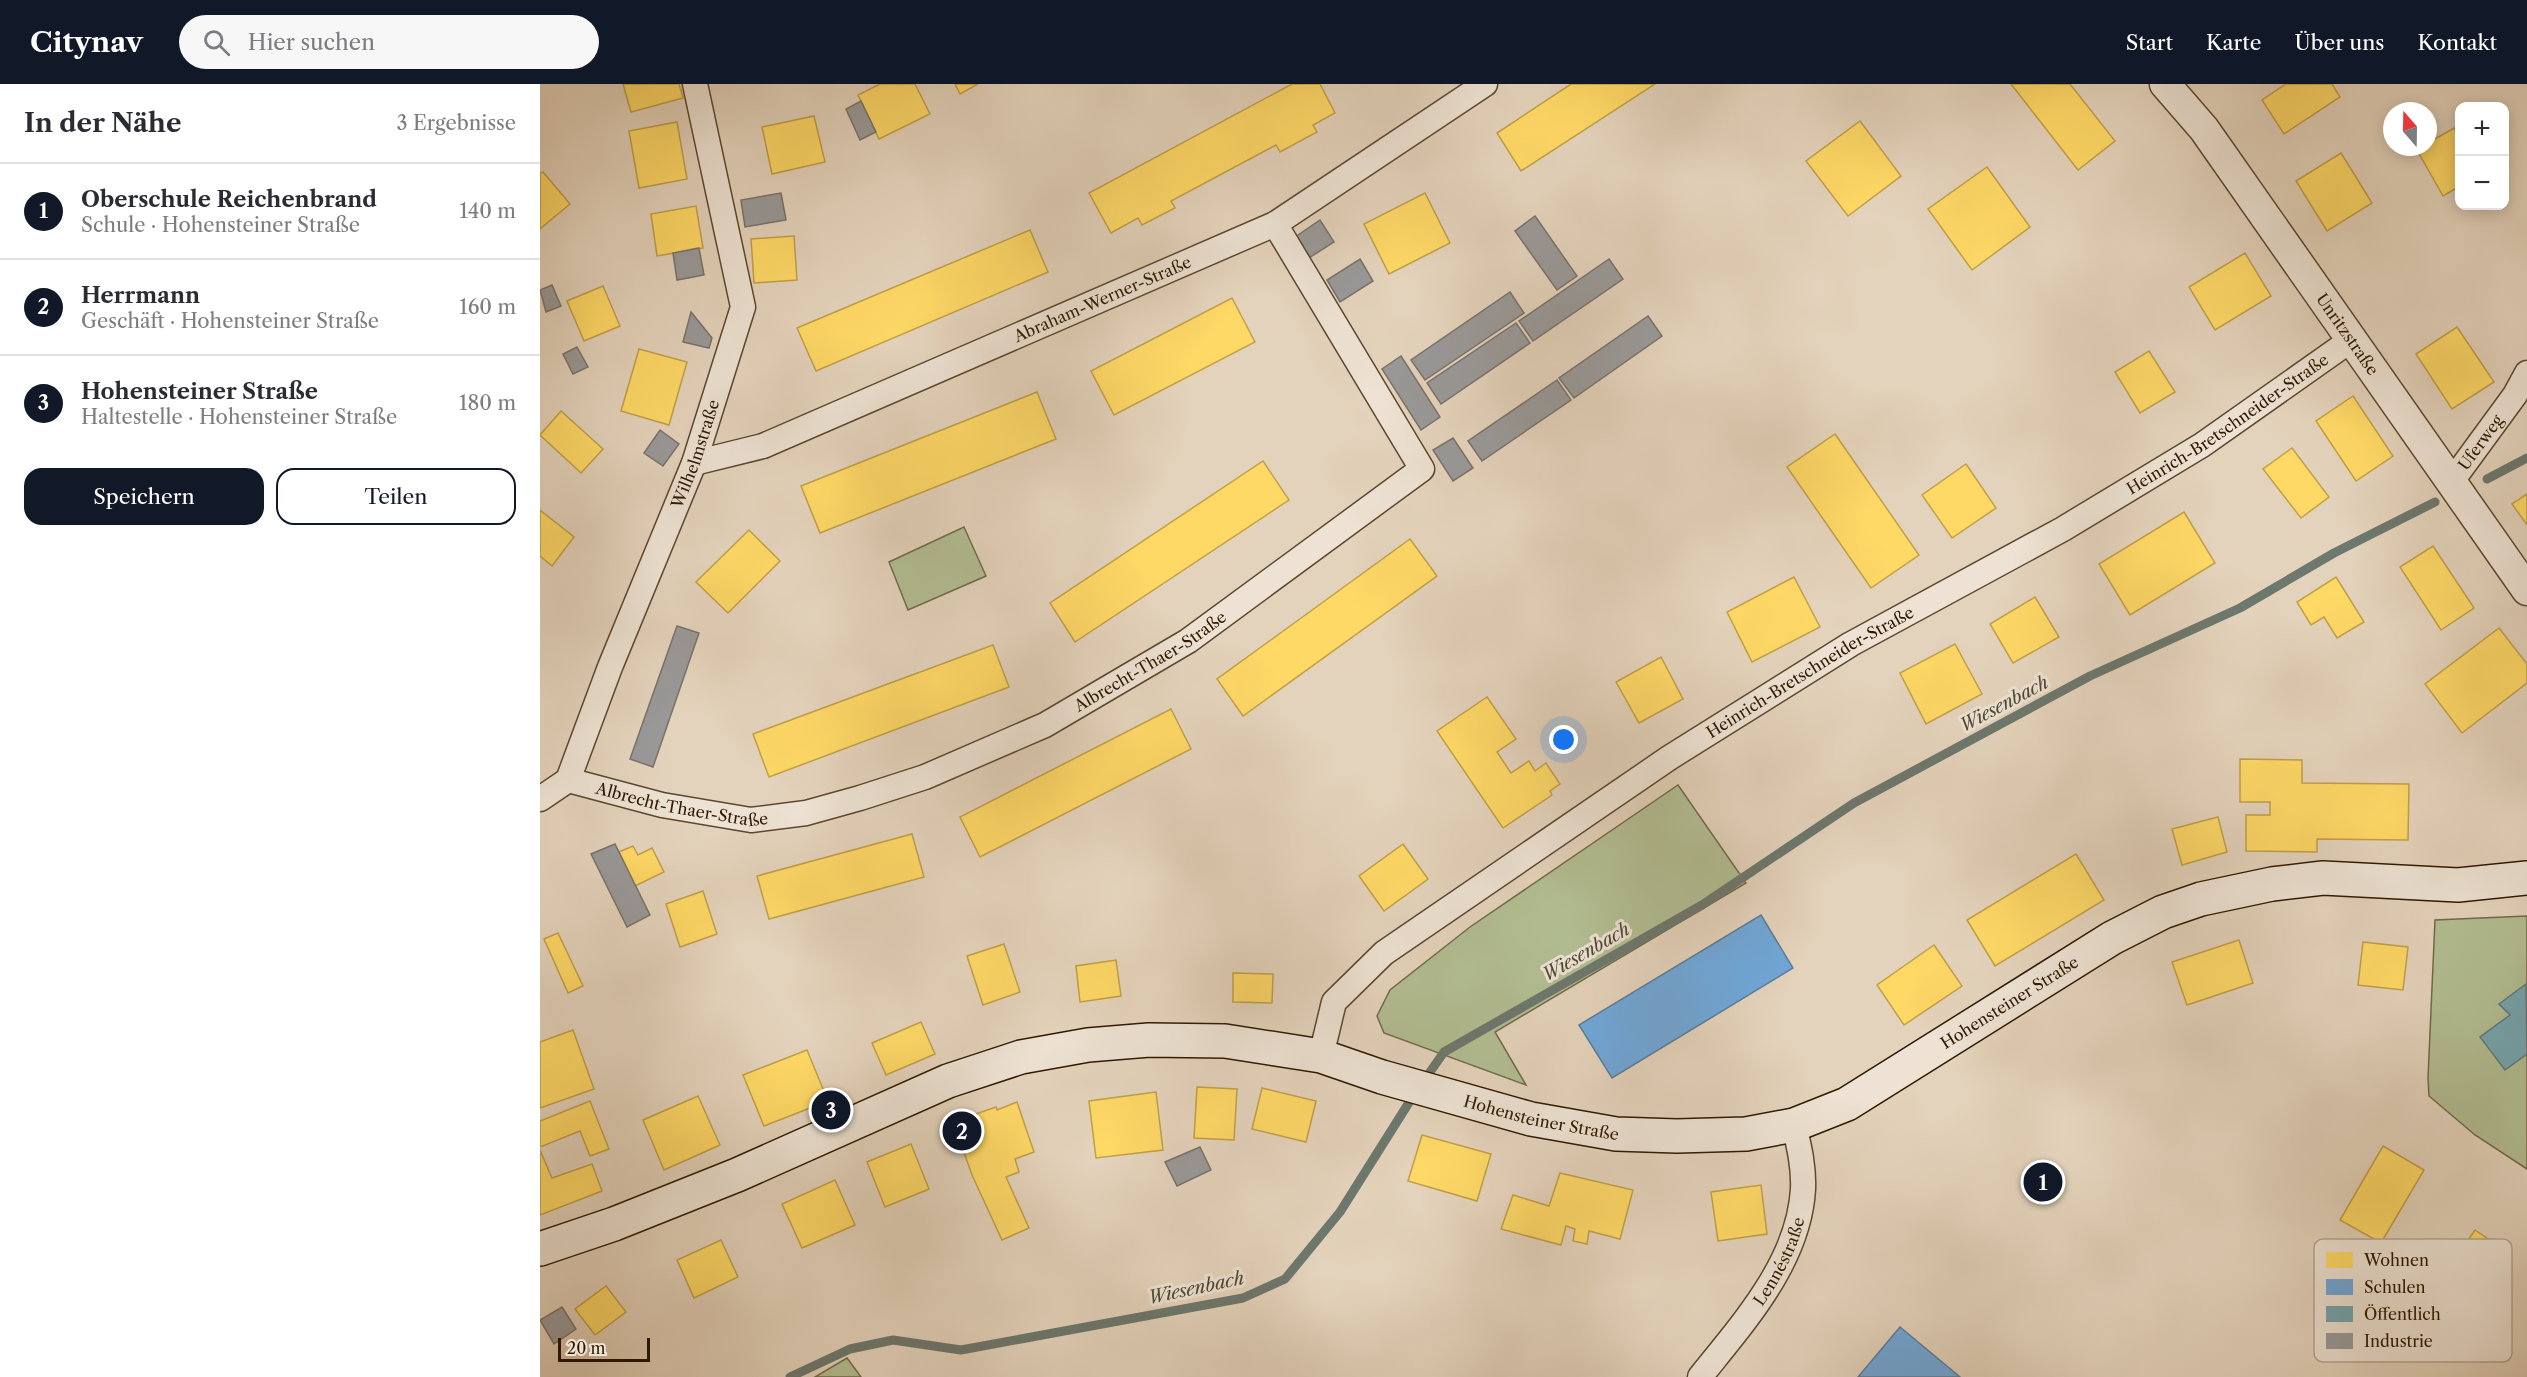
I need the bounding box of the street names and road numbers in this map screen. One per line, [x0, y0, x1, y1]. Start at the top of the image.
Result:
street label: Abraham-Werner-Straße [1010, 252, 1194, 346]
street label: Unritzstraße [2312, 289, 2383, 379]
street label: Heinrich-Bretschneider-Straße [2123, 349, 2332, 498]
street label: Wilhelmstraße [666, 397, 723, 512]
street label: Uferweg [2453, 410, 2508, 474]
street label: Heinrich-Bretschneider-Straße [1702, 602, 1917, 742]
street label: Albrecht-Thaer-Straße [1069, 606, 1230, 716]
street label: Albrecht-Thaer-Straße [593, 778, 769, 830]
street label: Hohensteiner Straße [1937, 952, 2082, 1053]
street label: Hohensteiner Straße [1461, 1091, 1621, 1144]
street label: Lennéstraße [1749, 1215, 1808, 1309]

